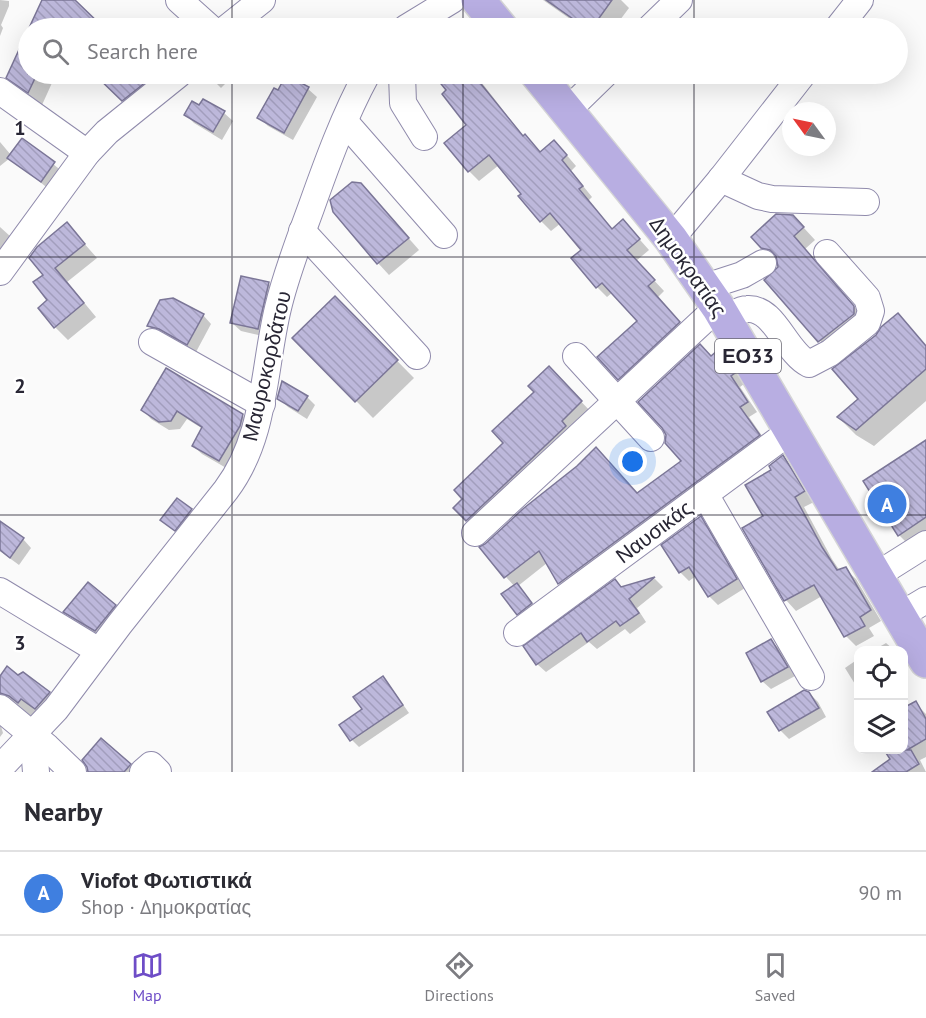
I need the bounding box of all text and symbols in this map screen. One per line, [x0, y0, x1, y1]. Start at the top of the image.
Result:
search box [18, 18, 908, 84]
icon: search [39, 35, 72, 68]
text: Search here [87, 37, 198, 65]
north arrow [782, 102, 836, 156]
text: 1 [14, 115, 26, 141]
street label: Δημοκρατίας [644, 211, 733, 322]
street label: Μαυροκορδάτου [236, 288, 297, 444]
road number: ΕΟ33 [715, 339, 781, 373]
text: 2 [14, 373, 26, 399]
your location [618, 447, 647, 476]
pin: A [868, 482, 906, 526]
street label: Ναυσικάς [610, 494, 697, 569]
text: 3 [14, 630, 26, 656]
map controls [854, 646, 908, 754]
button: locate [854, 646, 908, 700]
button: layers [854, 700, 908, 754]
text: Nearby [24, 795, 102, 828]
text: Viofot Φωτιστικά [81, 866, 252, 894]
text: A [37, 880, 50, 906]
text: 90 m [859, 880, 902, 906]
text: Shop · Δημοκρατίας [81, 894, 251, 920]
tab: Map [131, 949, 164, 1005]
tab: Directions [425, 949, 494, 1005]
tab: Saved [755, 949, 795, 1005]

